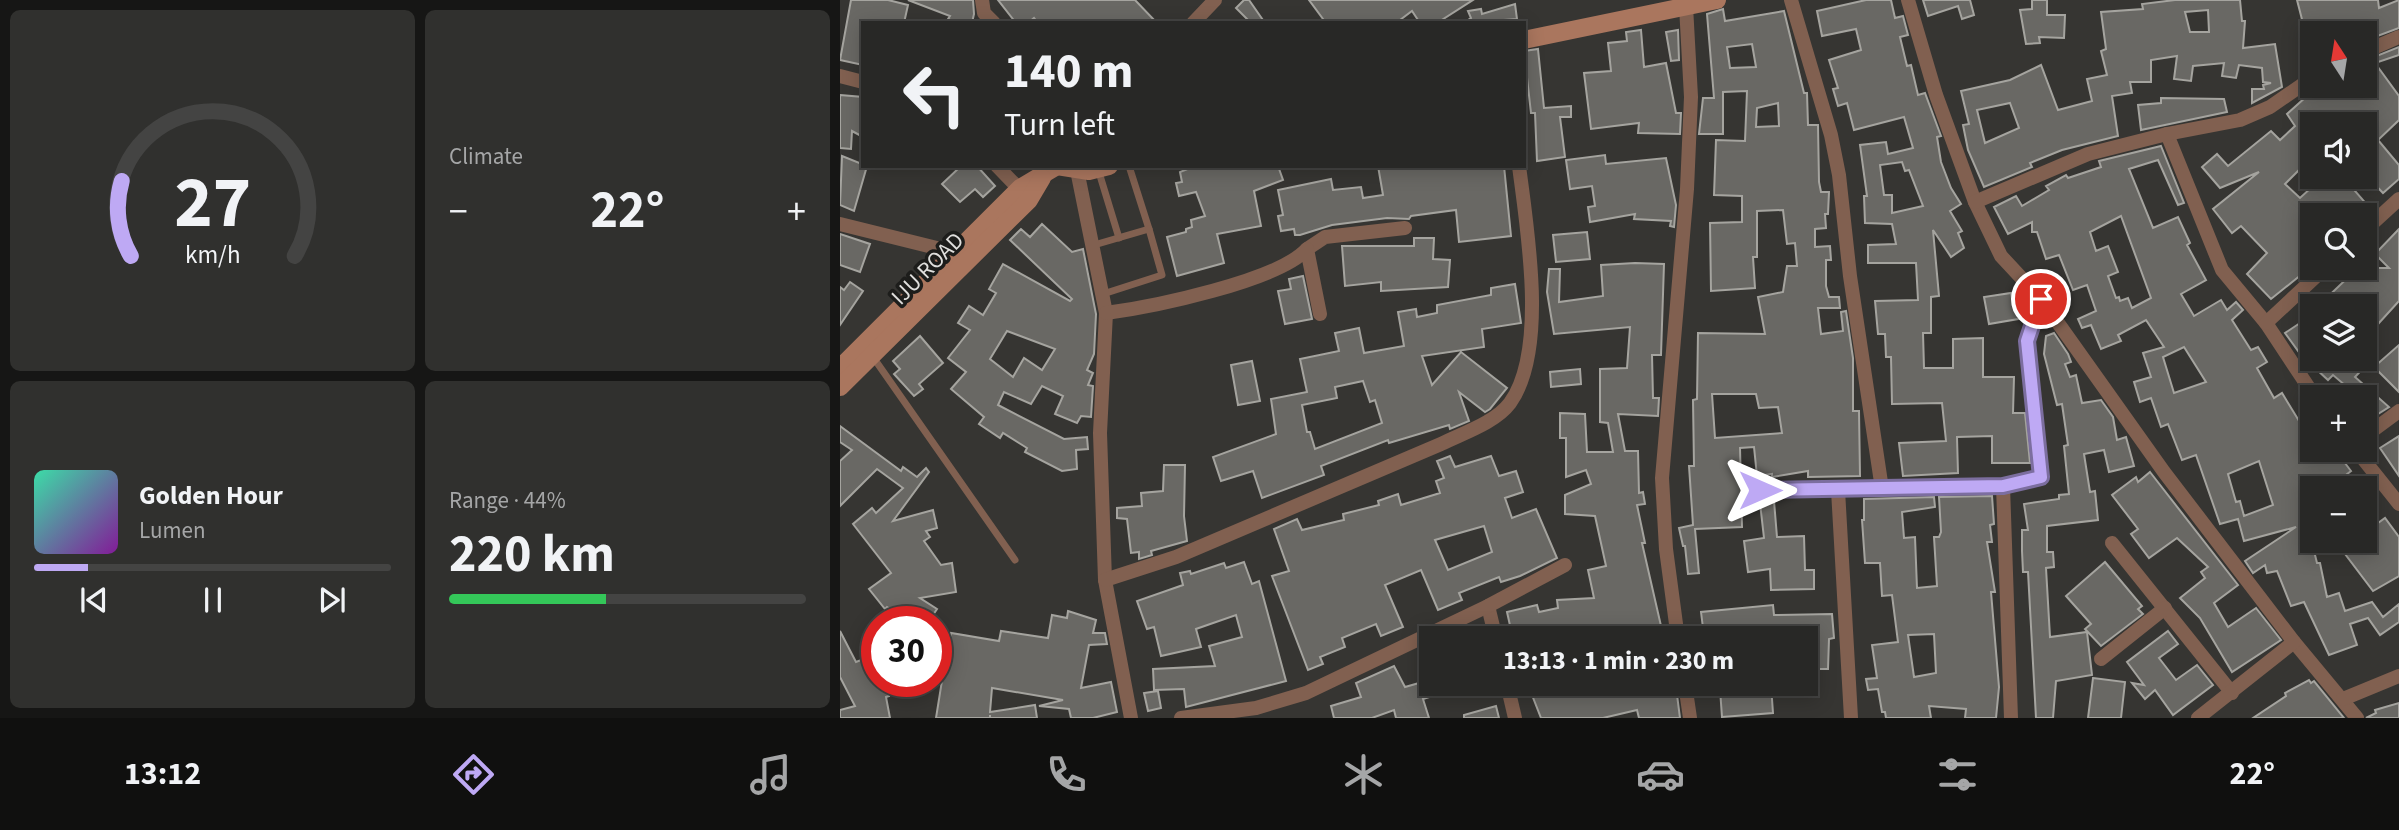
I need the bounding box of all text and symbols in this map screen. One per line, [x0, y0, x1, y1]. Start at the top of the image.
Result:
north arrow [2300, 21, 2376, 98]
map controls [2300, 21, 2377, 553]
text: 140 m [1004, 37, 1133, 107]
icon: left [889, 49, 980, 140]
text: Turn left [1004, 102, 1115, 148]
button: sound [2300, 112, 2377, 189]
text: Climate [449, 140, 523, 173]
text: 27 [174, 152, 251, 256]
text: 22° [591, 174, 664, 248]
text: − [449, 185, 468, 239]
text: + [787, 185, 806, 239]
button: search [2300, 203, 2377, 280]
street label: IJU ROAD [883, 224, 971, 312]
text: km/h [185, 237, 240, 273]
pin [2011, 269, 2071, 329]
icon: arrive [2022, 280, 2060, 318]
button: layers [2300, 294, 2377, 371]
button: + [2300, 385, 2377, 462]
position arrow [1723, 453, 1797, 527]
button: − [2300, 476, 2377, 553]
text: Golden Hour [139, 477, 283, 514]
text: Range · 44% [449, 484, 566, 517]
text: Lumen [139, 514, 206, 547]
text: 220 km [449, 518, 615, 592]
icon: previous [75, 581, 113, 619]
icon: pause [194, 581, 232, 619]
icon: next [313, 581, 351, 619]
speed limit sign: 30 [861, 606, 952, 697]
text: 13:13 · 1 min · 230 m [1503, 642, 1734, 679]
icon: directions [449, 750, 498, 799]
icon: music [746, 750, 795, 799]
icon: phone [1042, 750, 1091, 799]
icon: climate [1339, 750, 1388, 799]
icon: car [1636, 750, 1685, 799]
icon: filters [1933, 750, 1982, 799]
text: 13:12 [124, 751, 201, 797]
text: 22° [2230, 751, 2275, 797]

